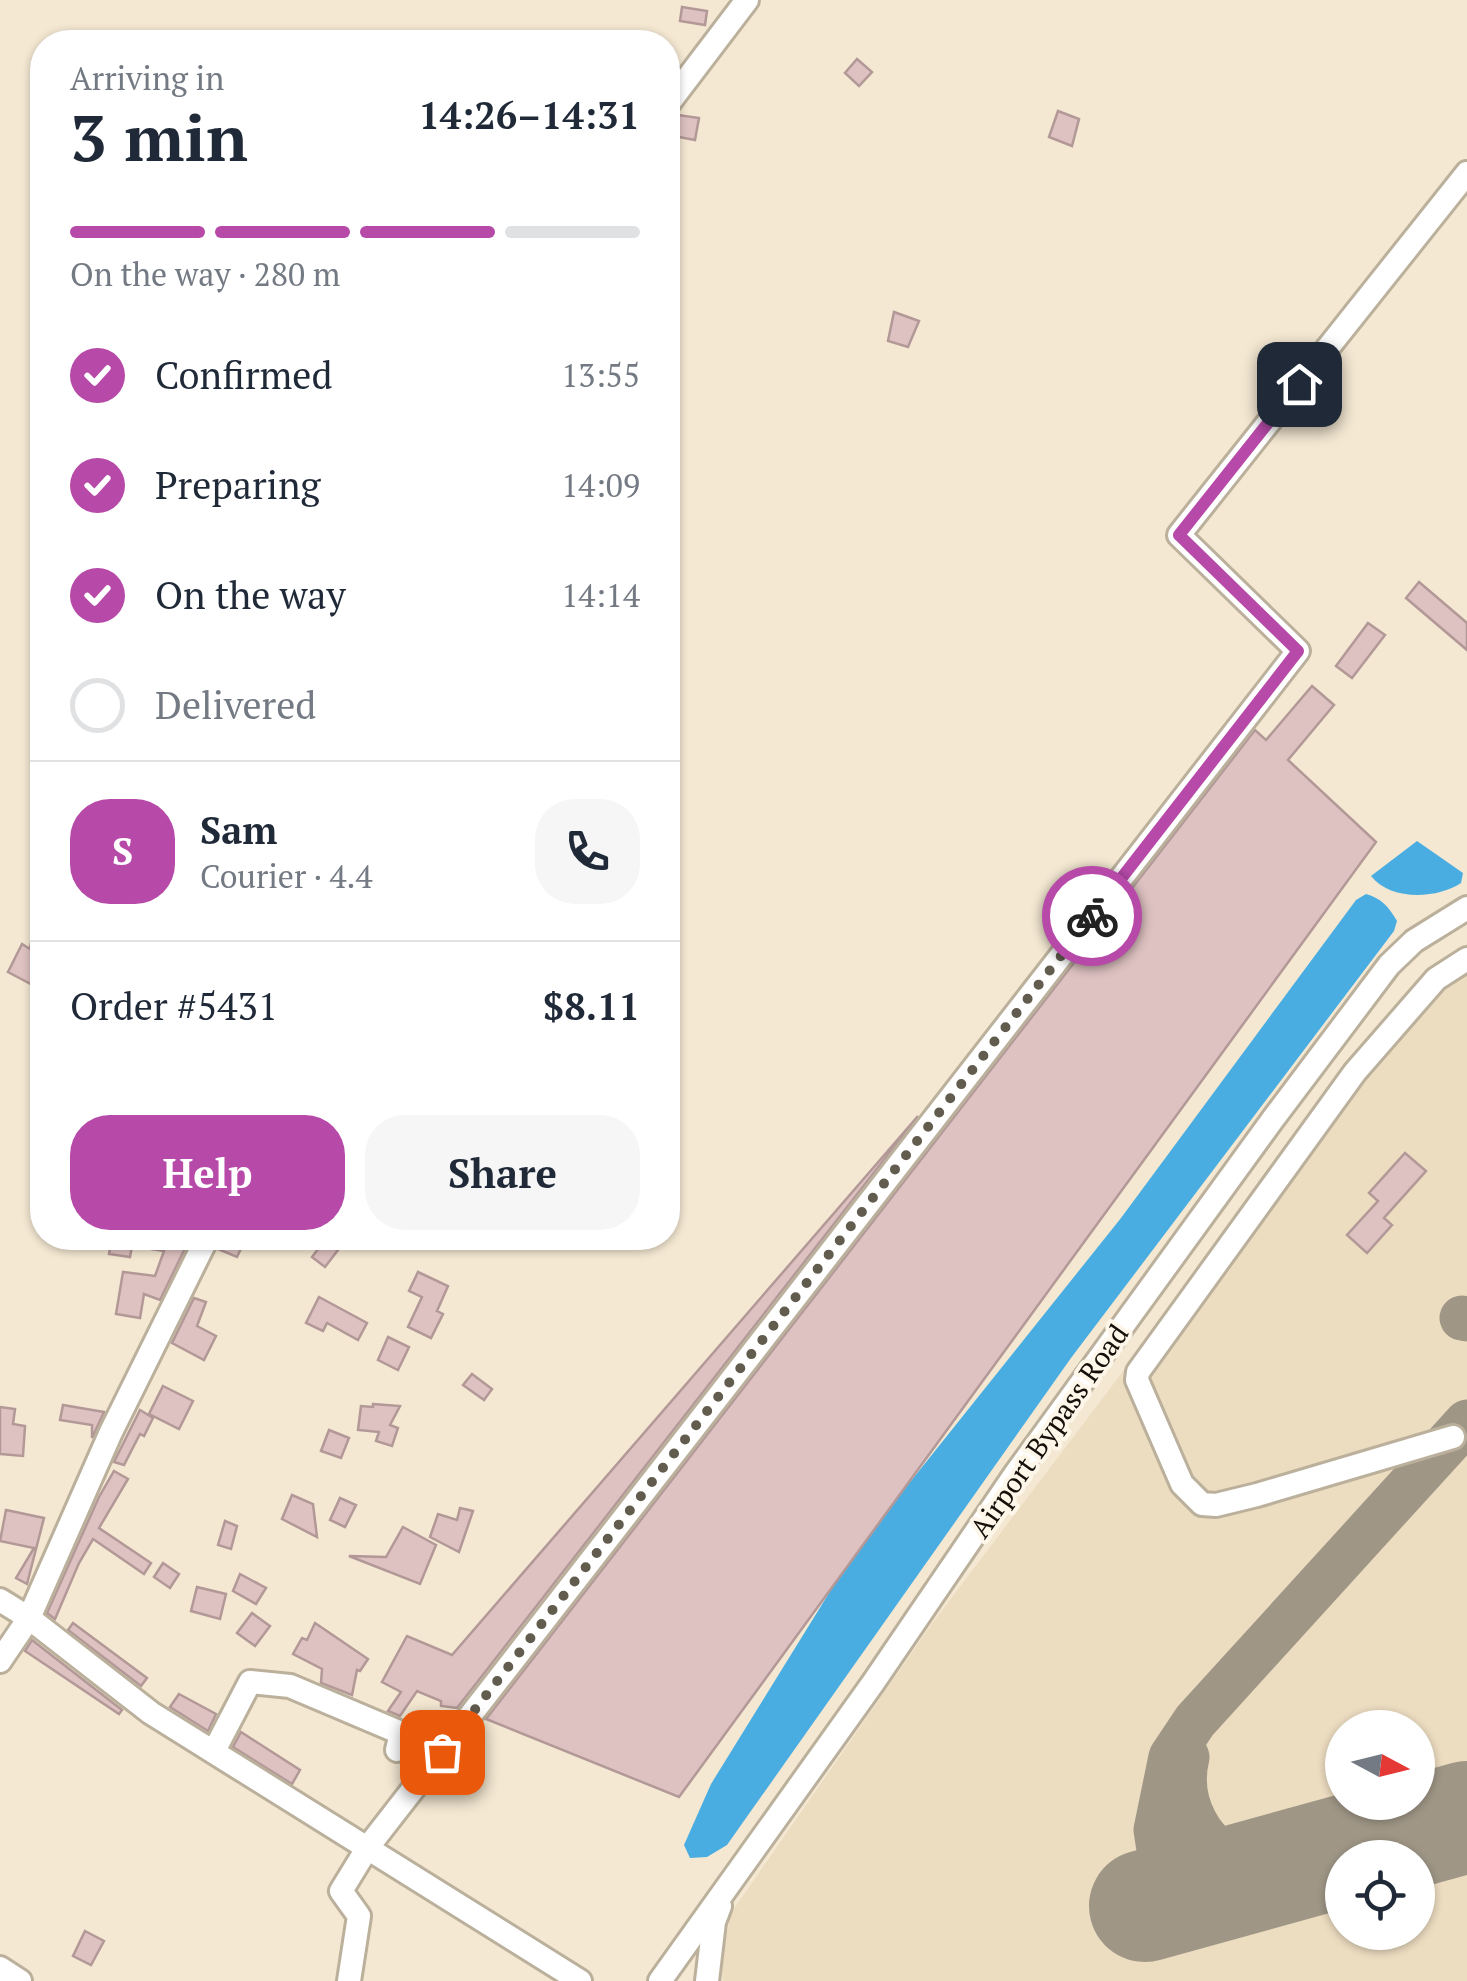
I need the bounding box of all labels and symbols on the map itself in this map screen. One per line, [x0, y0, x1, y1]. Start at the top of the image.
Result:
pin [1257, 342, 1342, 427]
courier [1042, 866, 1142, 966]
street label: Airport Bypass Road [961, 1317, 1136, 1545]
pin [400, 1710, 485, 1795]
north arrow [1325, 1710, 1435, 1820]

